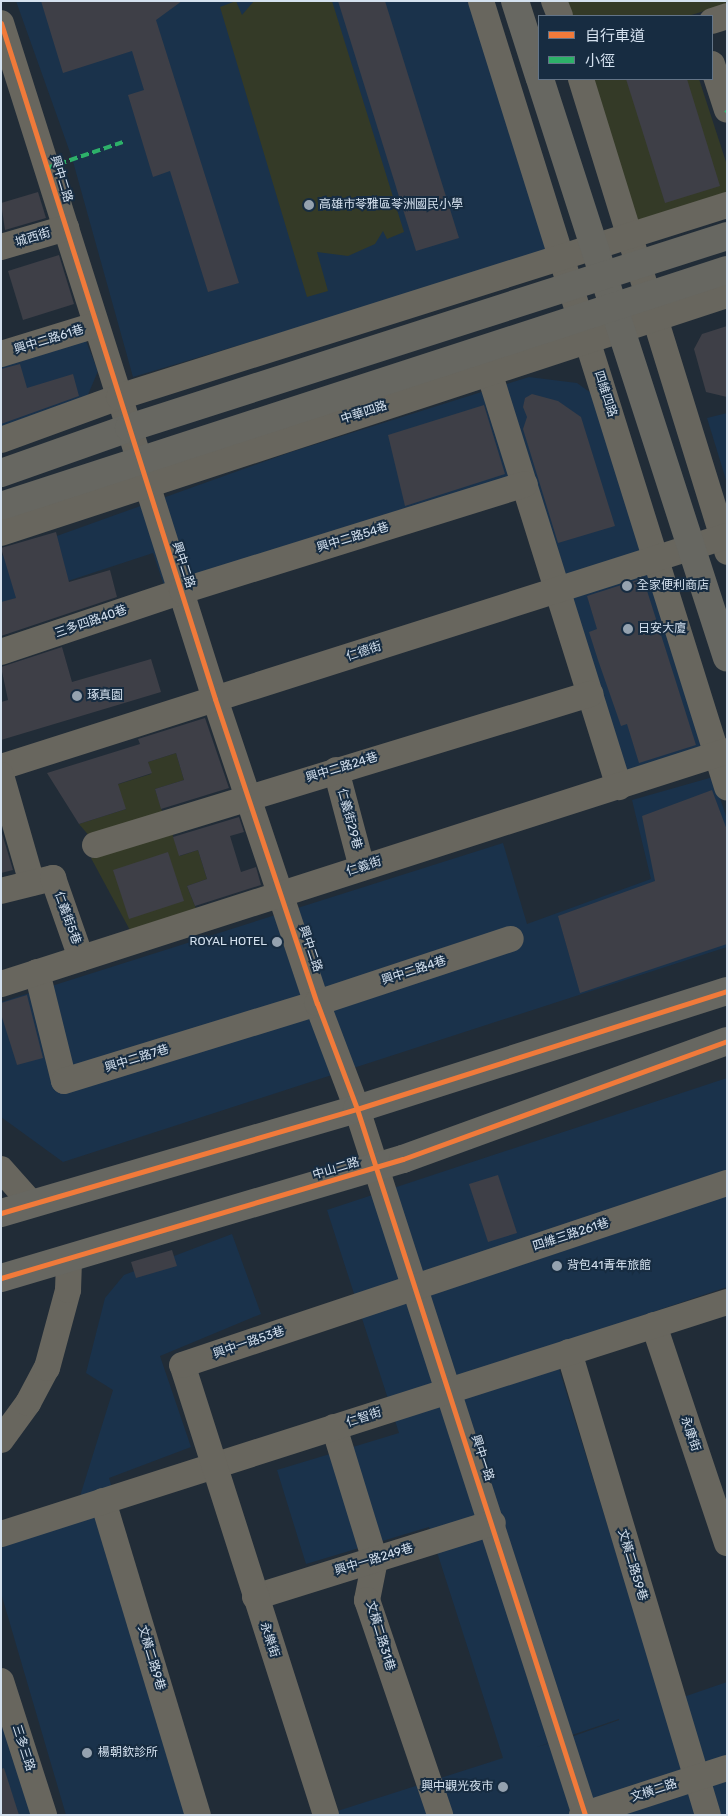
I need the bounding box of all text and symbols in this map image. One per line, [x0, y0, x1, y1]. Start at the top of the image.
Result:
legend [538, 15, 713, 80]
text: 自行車道 [585, 27, 645, 45]
text: 小徑 [585, 52, 615, 70]
street label: 興中二路 [47, 154, 75, 204]
place label: 高雄市苓雅區苓洲國民小學 [319, 198, 463, 212]
marker: 高雄市苓雅區苓洲國民小學 [303, 199, 315, 211]
street label: 城西街 [14, 226, 52, 250]
street label: 興中二路61巷 [12, 323, 86, 357]
street label: 四維四路 [591, 369, 619, 419]
street label: 中華四路 [339, 399, 389, 427]
street label: 興中二路54巷 [315, 520, 391, 556]
street label: 興中二路 [169, 540, 197, 590]
place label: 全家便利商店 [637, 579, 709, 593]
marker: 全家便利商店 [621, 580, 633, 592]
street label: 三多四路40巷 [53, 603, 129, 641]
place label: 日安大廈 [638, 622, 686, 636]
marker: 日安大廈 [622, 623, 634, 635]
street label: 仁德街 [345, 640, 383, 664]
place label: 琢真園 [87, 689, 123, 703]
marker: 琢真園 [71, 690, 83, 702]
street label: 興中二路24巷 [304, 750, 380, 786]
street label: 仁義街29巷 [334, 787, 364, 851]
street label: 仁義街 [345, 855, 383, 879]
street label: 仁義街5巷 [51, 890, 83, 946]
street label: 興中二路 [295, 924, 325, 974]
place label: ROYAL HOTEL [189, 935, 267, 949]
marker: ROYAL HOTEL [271, 936, 283, 948]
street label: 興中二路4巷 [380, 954, 448, 988]
street label: 興中二路7巷 [103, 1042, 171, 1076]
street label: 中山二路 [311, 1155, 361, 1183]
street label: 四維三路261巷 [531, 1216, 611, 1254]
place label: 背包41青年旅館 [567, 1259, 651, 1273]
marker: 背包41青年旅館 [551, 1260, 563, 1272]
street label: 興中一路53巷 [212, 1324, 286, 1362]
street label: 仁智街 [345, 1406, 383, 1430]
street label: 永康街 [677, 1415, 703, 1453]
street label: 興中一路 [468, 1433, 496, 1483]
street label: 文橫二路59巷 [614, 1527, 650, 1603]
street label: 興中一路249巷 [333, 1541, 415, 1579]
street label: 文橫二路31巷 [363, 1599, 397, 1673]
street label: 永樂街 [257, 1621, 281, 1659]
street label: 文橫二路9巷 [134, 1624, 168, 1692]
street label: 三多三路 [9, 1723, 37, 1773]
marker: 楊朝欽診所 [80, 1746, 94, 1760]
place label: 楊朝欽診所 [98, 1746, 158, 1760]
street label: 文橫二路 [629, 1777, 679, 1805]
place label: 興中觀光夜市 [421, 1780, 493, 1794]
marker: 興中觀光夜市 [497, 1781, 509, 1793]

